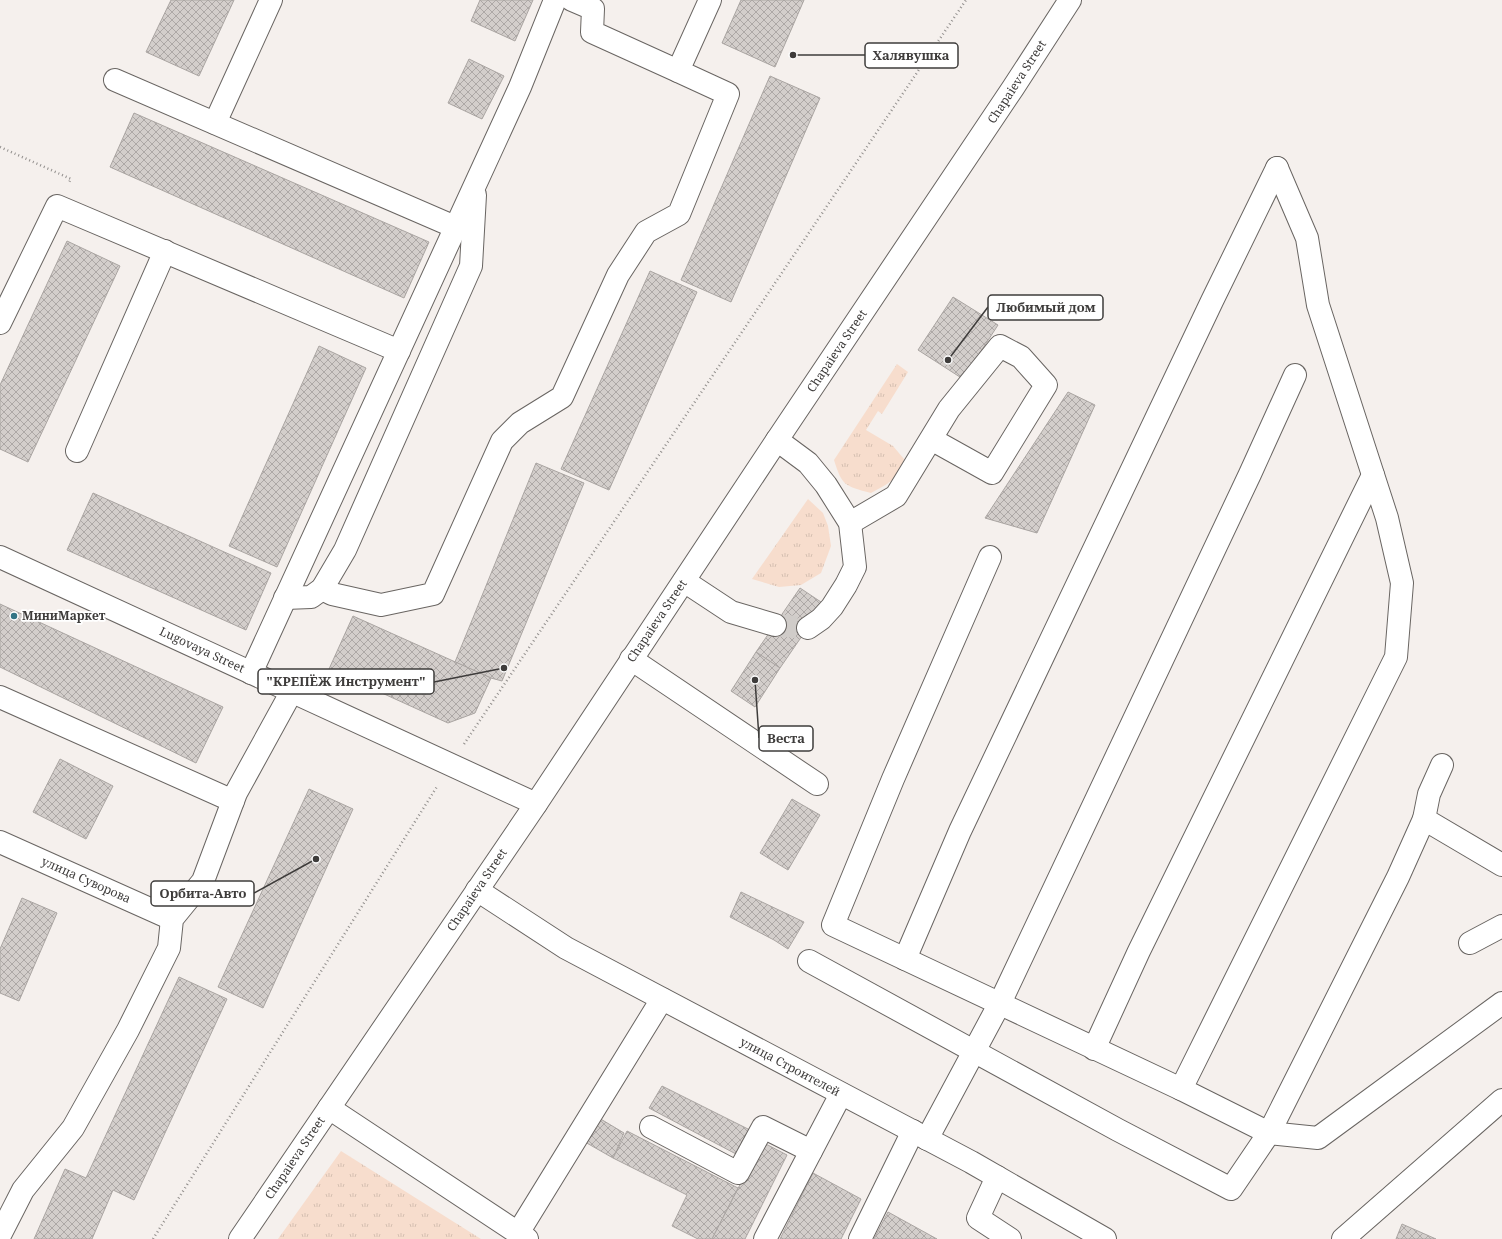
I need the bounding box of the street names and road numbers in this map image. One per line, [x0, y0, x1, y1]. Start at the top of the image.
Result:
street label: Chapaieva Street [983, 37, 1050, 127]
street label: Chapaieva Street [803, 306, 871, 395]
street label: Chapaieva Street [623, 576, 691, 665]
street label: Lugovaya Street [157, 622, 248, 677]
street label: Chapaieva Street [443, 845, 511, 934]
street label: улица Суворова [39, 852, 134, 907]
street label: улица Строителей [737, 1033, 843, 1100]
street label: Chapaieva Street [261, 1113, 329, 1202]

